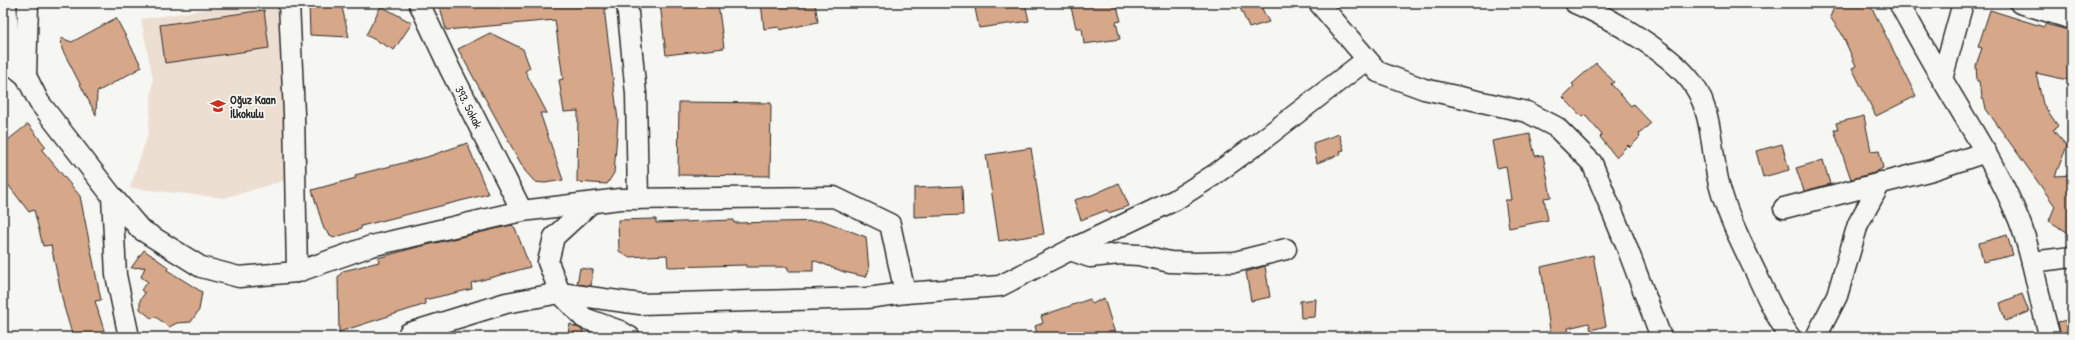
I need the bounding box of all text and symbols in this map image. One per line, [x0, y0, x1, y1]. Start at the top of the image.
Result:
street label: 393. Sokak [451, 83, 487, 131]
place label: Oğuz Kaan İlkokulu [230, 91, 276, 122]
school or university icon: Oğuz Kaan İlkokulu [209, 97, 227, 115]

